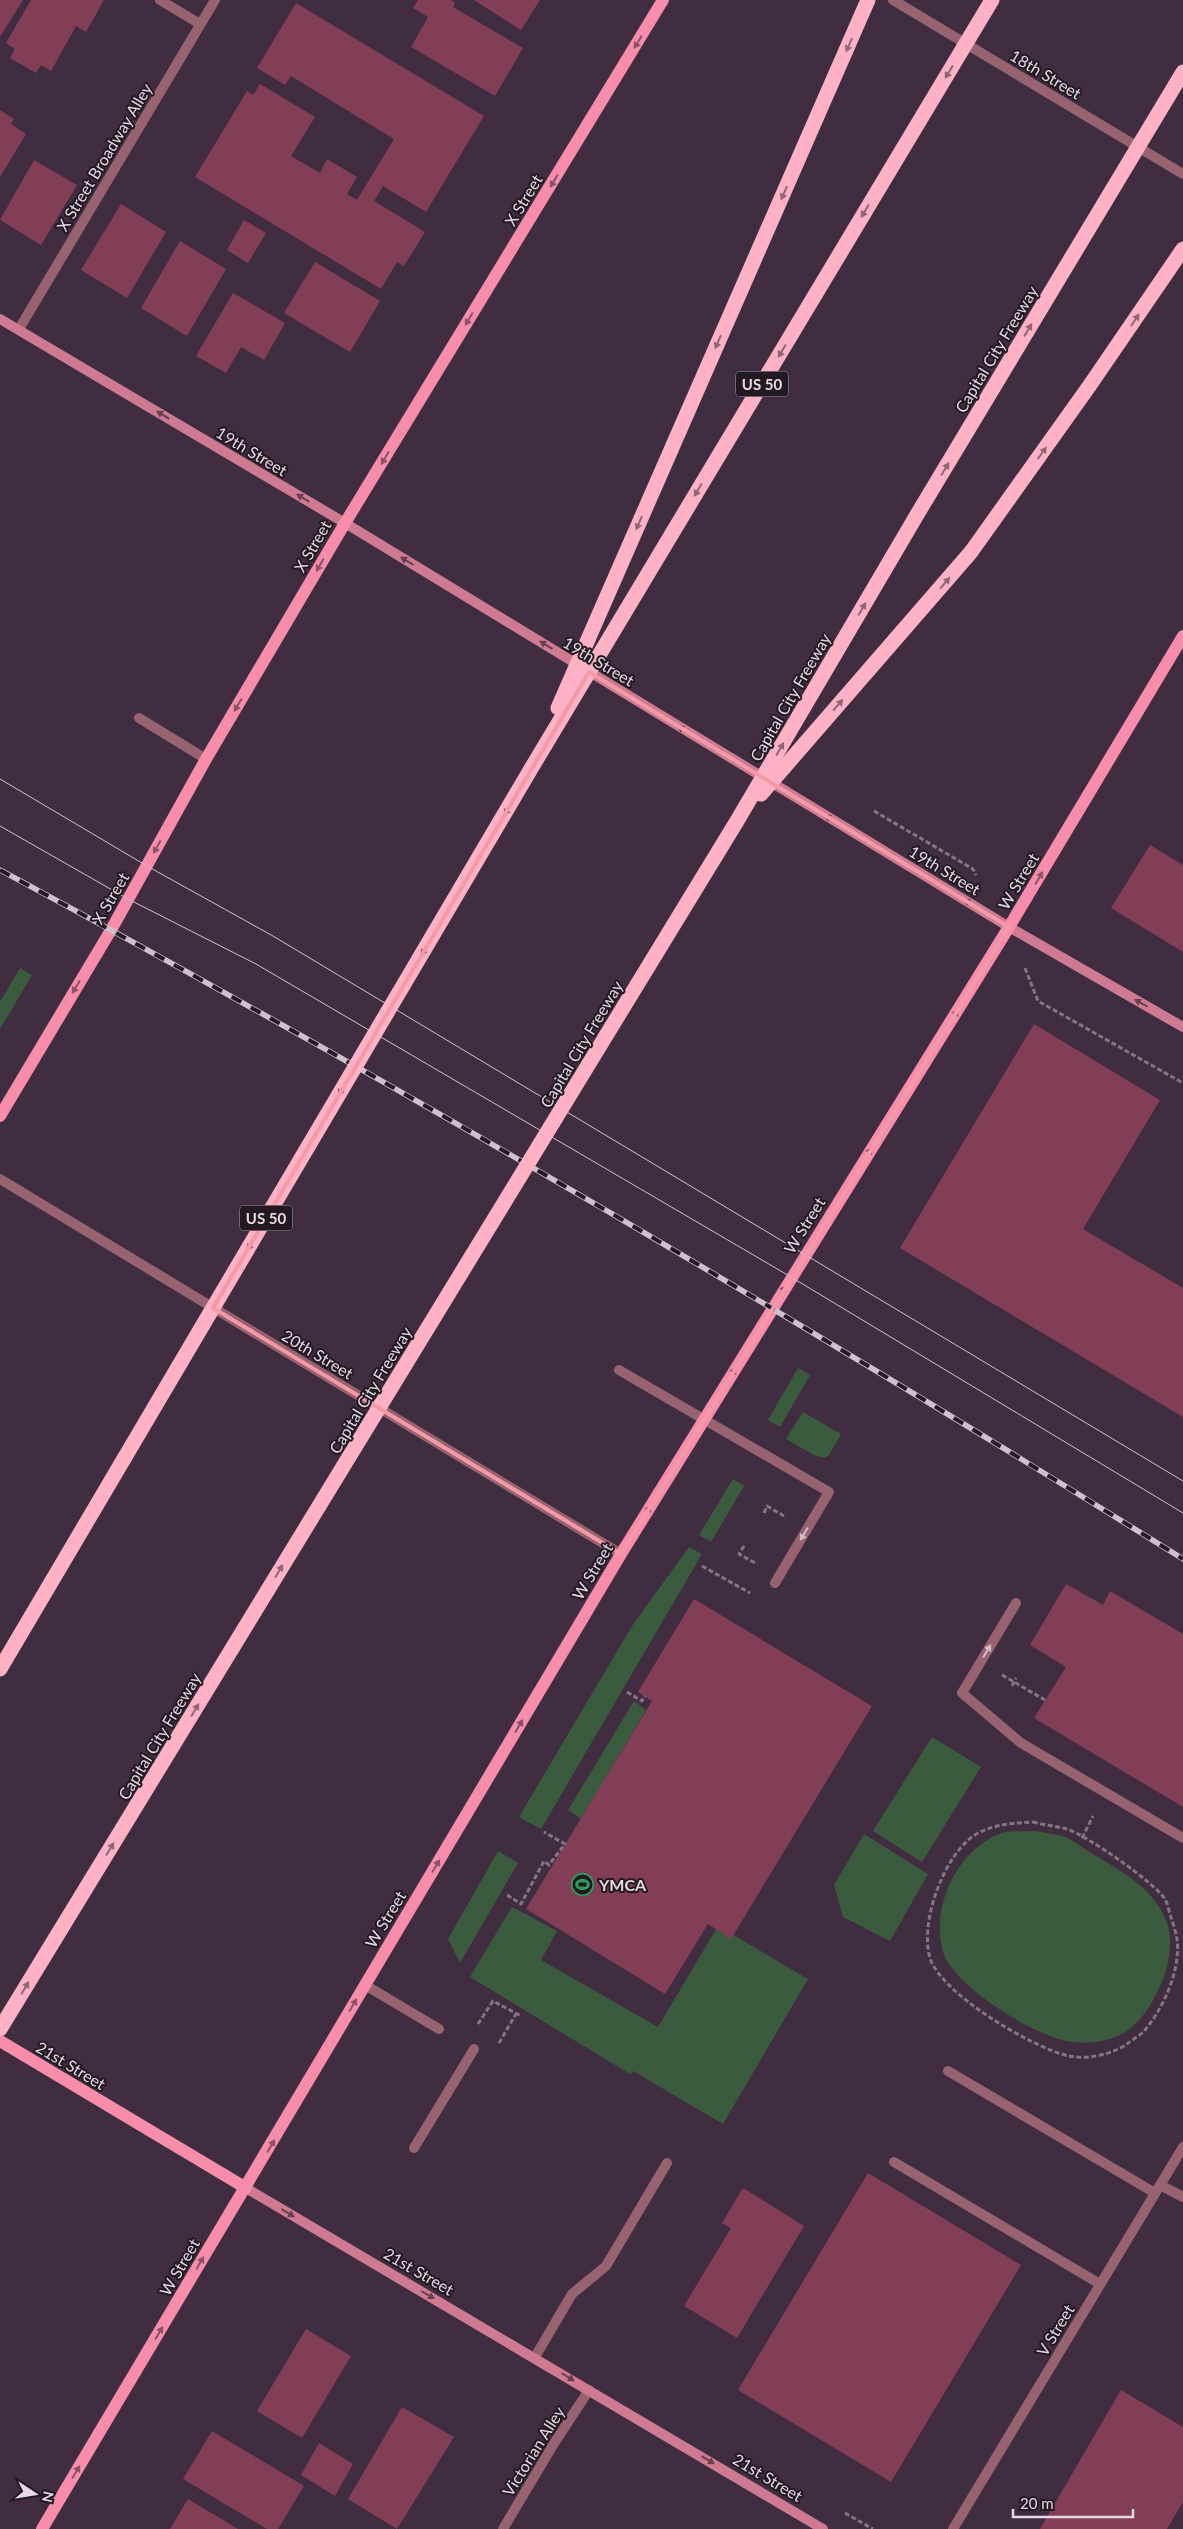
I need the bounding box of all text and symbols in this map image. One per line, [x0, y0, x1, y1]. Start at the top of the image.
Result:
one-way arrow [634, 35, 643, 48]
one-way arrow [844, 38, 852, 52]
street label: 18th Street [1007, 45, 1085, 103]
one-way arrow [944, 65, 953, 78]
street label: X Street Broadway Alley [52, 79, 156, 234]
street label: X Street [500, 171, 546, 229]
one-way arrow [549, 174, 558, 187]
one-way arrow [779, 186, 787, 201]
one-way arrow [861, 205, 870, 218]
street label: Capital City Freeway [951, 282, 1042, 416]
one-way arrow [465, 313, 474, 326]
one-way arrow [1130, 313, 1140, 326]
one-way arrow [1024, 323, 1033, 336]
one-way arrow [714, 335, 722, 349]
one-way arrow [777, 344, 786, 357]
road number: US 50 [736, 372, 788, 396]
one-way arrow [157, 411, 170, 420]
street label: 19th Street [213, 422, 291, 480]
one-way arrow [1037, 446, 1047, 460]
one-way arrow [380, 452, 390, 465]
one-way arrow [940, 463, 949, 476]
one-way arrow [694, 484, 703, 497]
one-way arrow [296, 494, 309, 503]
one-way arrow [635, 516, 643, 530]
street label: X Street [290, 517, 335, 575]
one-way arrow [400, 556, 413, 565]
one-way arrow [316, 558, 324, 573]
one-way arrow [939, 576, 950, 589]
one-way arrow [857, 602, 866, 615]
street label: Capital City Freeway [746, 629, 835, 764]
street label: 19th Street [560, 632, 638, 690]
one-way arrow [539, 641, 552, 650]
one-way arrow [233, 699, 242, 712]
one-way arrow [832, 700, 844, 712]
one-way arrow [678, 725, 691, 735]
one-way arrow [775, 742, 784, 756]
one-way arrow [503, 802, 512, 816]
one-way arrow [825, 814, 838, 824]
one-way arrow [153, 840, 162, 853]
street label: 19th Street [906, 841, 984, 899]
street label: W Street [994, 849, 1042, 913]
street label: X Street [88, 869, 133, 927]
one-way arrow [1034, 871, 1043, 884]
one-way arrow [964, 899, 977, 908]
one-way arrow [421, 942, 429, 956]
street label: Capital City Freeway [536, 977, 627, 1111]
one-way arrow [72, 981, 81, 994]
one-way arrow [1134, 998, 1147, 1007]
one-way arrow [949, 1010, 959, 1023]
one-way arrow [338, 1082, 347, 1095]
one-way arrow [863, 1148, 873, 1161]
street label: W Street [779, 1193, 829, 1257]
road number: US 50 [240, 1206, 292, 1230]
one-way arrow [246, 1237, 255, 1251]
one-way arrow [778, 1286, 787, 1299]
street label: Capital City Freeway [325, 1323, 416, 1457]
street label: 20th Street [279, 1325, 357, 1383]
one-way arrow [727, 1367, 737, 1380]
one-way arrow [642, 1506, 652, 1519]
one-way arrow [799, 1528, 808, 1541]
street label: W Street [568, 1539, 616, 1603]
one-way arrow [275, 1565, 284, 1578]
one-way arrow [982, 1645, 991, 1658]
street label: Capital City Freeway [114, 1669, 205, 1803]
one-way arrow [190, 1704, 199, 1717]
one-way arrow [514, 1719, 523, 1732]
one-way arrow [105, 1842, 115, 1855]
one-way arrow [431, 1859, 440, 1872]
sports icon: YMCA [571, 1872, 595, 1896]
place label: YMCA [598, 1875, 647, 1894]
street label: W Street [361, 1887, 409, 1951]
one-way arrow [21, 1981, 30, 1994]
one-way arrow [348, 1999, 357, 2012]
street label: 21st Street [33, 2037, 109, 2093]
one-way arrow [266, 2139, 275, 2152]
one-way arrow [281, 2208, 294, 2217]
street label: W Street [155, 2235, 203, 2299]
street label: 21st Street [381, 2243, 458, 2299]
one-way arrow [195, 2257, 204, 2270]
one-way arrow [421, 2290, 435, 2299]
street label: V Street [1032, 2301, 1078, 2359]
one-way arrow [155, 2326, 164, 2339]
one-way arrow [562, 2373, 575, 2382]
street label: Victorian Alley [498, 2402, 568, 2499]
street label: 21st Street [730, 2449, 806, 2505]
one-way arrow [701, 2456, 714, 2465]
one-way arrow [71, 2466, 80, 2479]
north arrow [10, 2469, 60, 2519]
scale bar [1013, 2486, 1133, 2518]
text: N [39, 2490, 58, 2504]
text: 20 m [1020, 2494, 1054, 2512]

